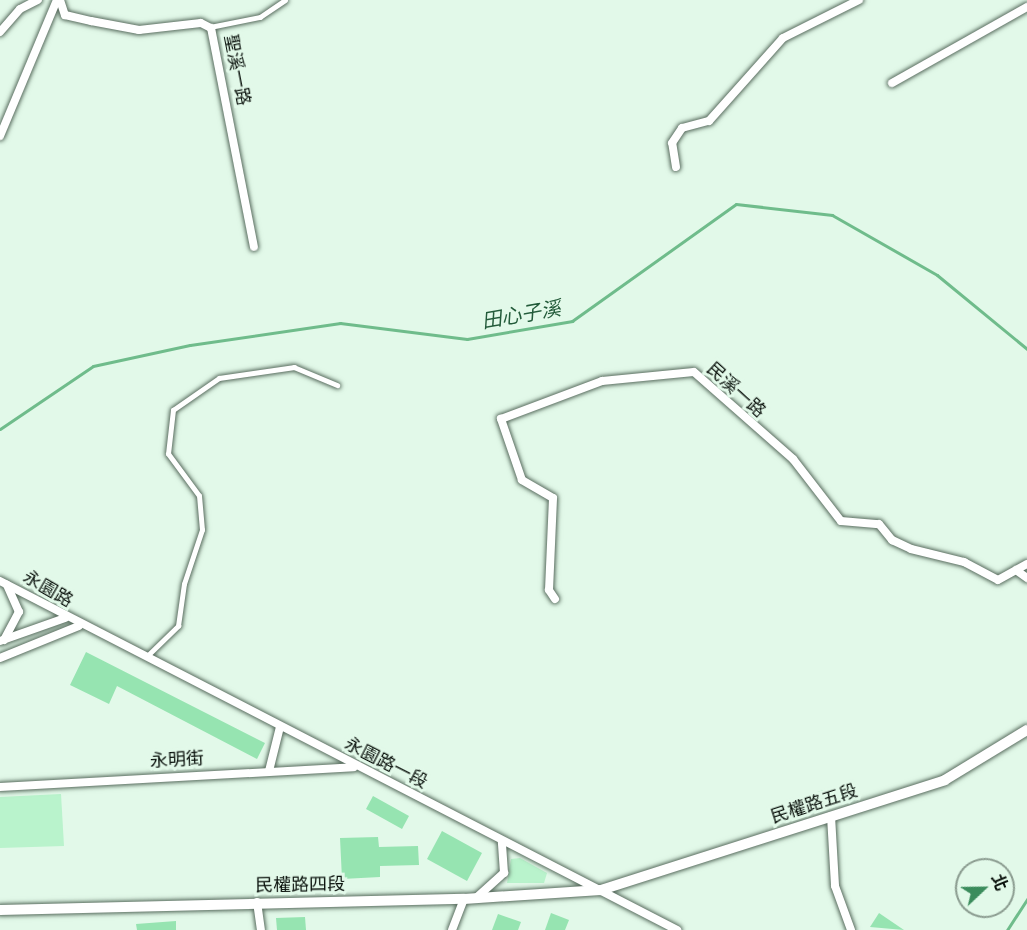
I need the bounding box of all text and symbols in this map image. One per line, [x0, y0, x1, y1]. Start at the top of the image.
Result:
street label: 聖溪一路 [220, 33, 254, 107]
water label: 田心子溪 [480, 295, 562, 333]
street label: 民溪一路 [702, 358, 770, 422]
street label: 永園路 [19, 566, 77, 612]
street label: 永園路一段 [341, 733, 431, 793]
street label: 永明街 [149, 748, 205, 772]
street label: 民權路五段 [768, 780, 860, 828]
north arrow [955, 858, 1015, 918]
text: 北 [988, 871, 1012, 893]
street label: 民權路四段 [255, 873, 345, 897]

